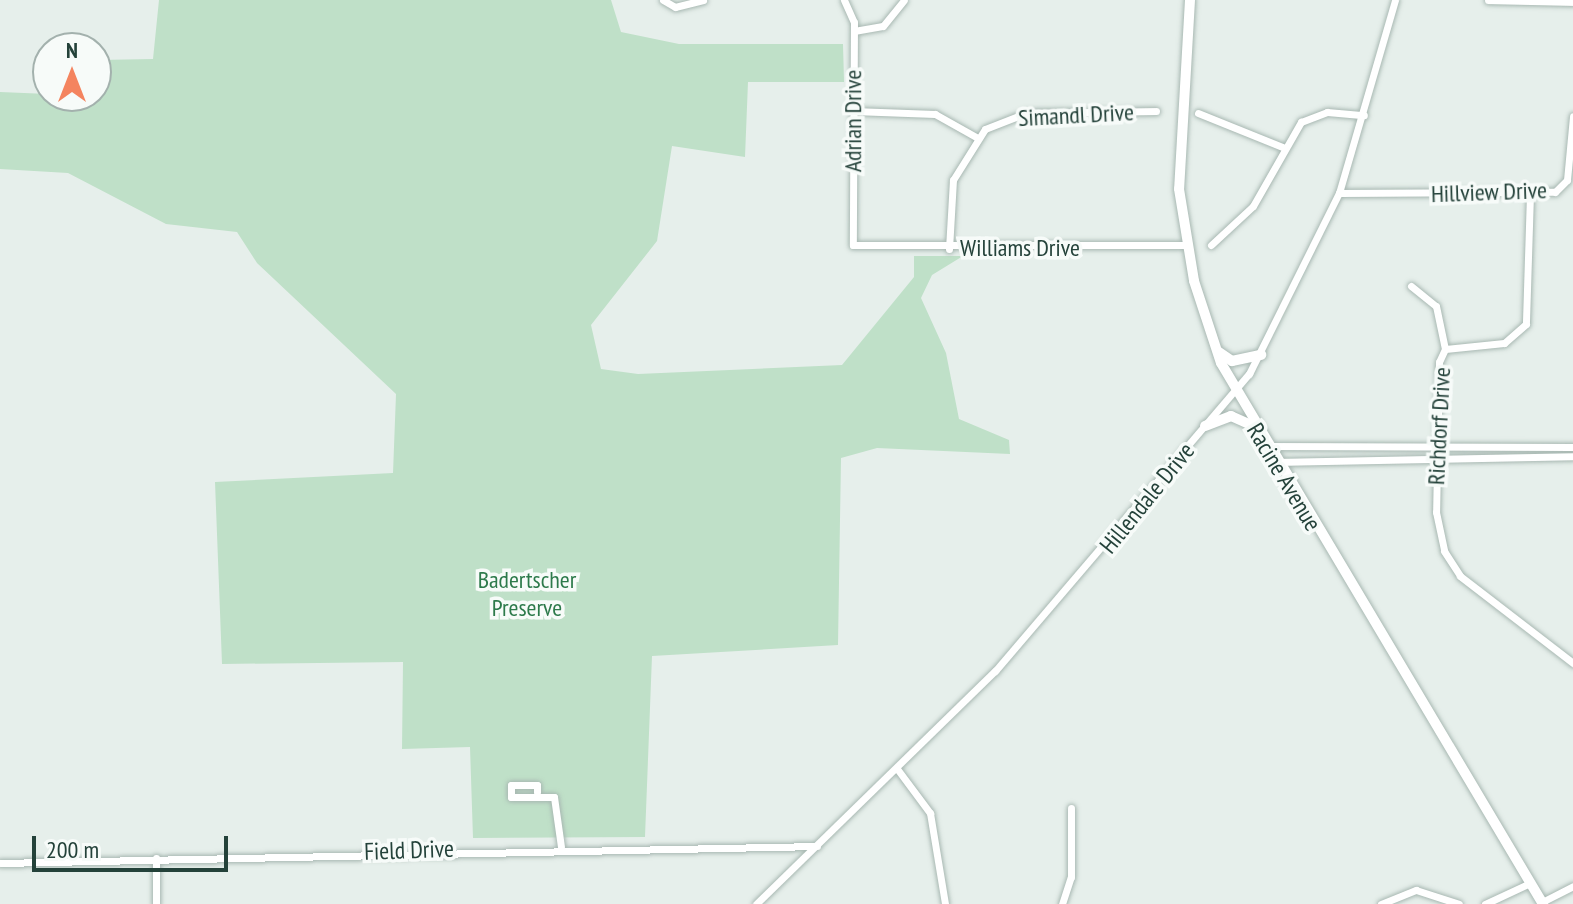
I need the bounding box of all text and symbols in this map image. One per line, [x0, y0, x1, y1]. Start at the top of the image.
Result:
north arrow [32, 32, 112, 112]
text: N [66, 36, 78, 64]
street label: Adrian Drive [839, 70, 867, 172]
street label: Simandl Drive [1017, 98, 1135, 132]
street label: Hillview Drive [1430, 176, 1548, 208]
street label: Williams Drive [960, 234, 1080, 262]
street label: Richdorf Drive [1422, 366, 1456, 486]
street label: Racine Avenue [1240, 418, 1328, 536]
street label: Hillendale Drive [1094, 437, 1200, 559]
park label: Badertscher Preserve [478, 566, 576, 622]
scale bar [36, 820, 232, 870]
text: 200 m [46, 834, 99, 865]
street label: Field Drive [364, 834, 454, 866]

